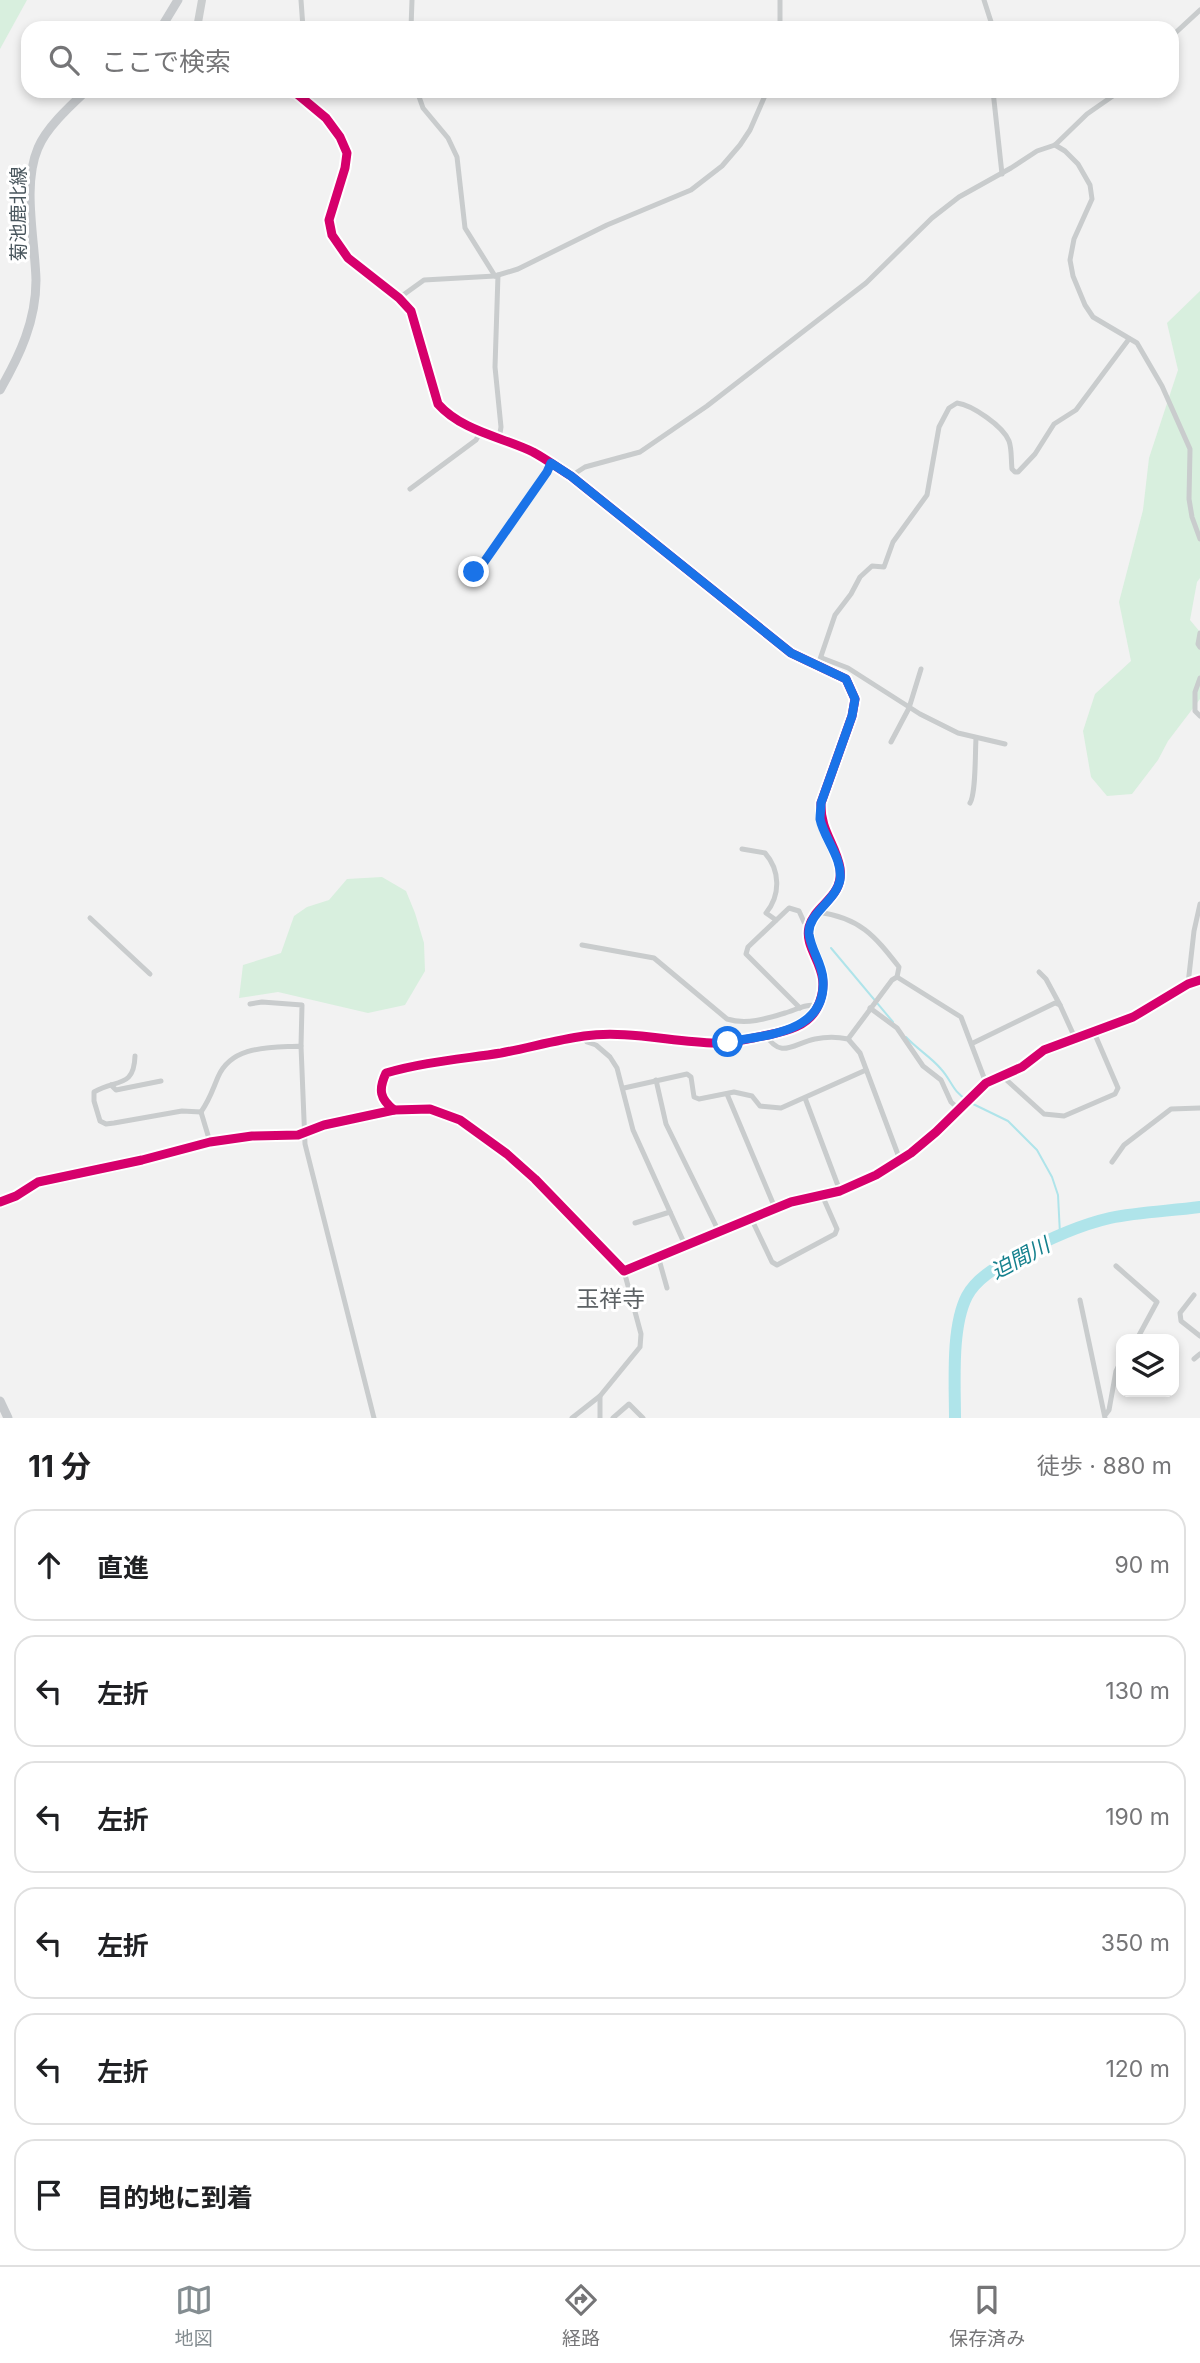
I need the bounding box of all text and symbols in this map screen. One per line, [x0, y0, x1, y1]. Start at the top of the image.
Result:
search box [21, 21, 1179, 98]
icon: search [45, 41, 83, 79]
text: ここで検索 [101, 46, 231, 77]
street label: 菊池鹿北線 [7, 166, 30, 262]
route end [458, 556, 489, 587]
route start [712, 1026, 743, 1057]
water label: 迫間川 [986, 1231, 1055, 1284]
district label: 玉祥寺 [577, 1285, 646, 1313]
map controls [1116, 1334, 1179, 1397]
button: layers [1116, 1334, 1179, 1397]
text: 11 分 [28, 1448, 91, 1484]
text: 徒歩 · 880 m [1037, 1452, 1172, 1480]
icon: ahead [30, 1546, 68, 1584]
text: 90 m [1115, 1551, 1170, 1579]
text: 直進 [97, 1552, 149, 1583]
icon: left [30, 1672, 68, 1710]
text: 130 m [1105, 1677, 1170, 1705]
text: 左折 [97, 1678, 149, 1709]
icon: left [30, 1798, 68, 1836]
text: 190 m [1105, 1803, 1170, 1831]
text: 左折 [97, 1804, 149, 1835]
icon: left [30, 1924, 68, 1962]
text: 350 m [1101, 1929, 1170, 1957]
text: 左折 [97, 1930, 149, 1961]
icon: left [30, 2050, 68, 2088]
text: 120 m [1105, 2055, 1170, 2083]
text: 左折 [97, 2056, 149, 2087]
icon: arrive [30, 2176, 68, 2214]
text: 目的地に到着 [97, 2182, 253, 2213]
tab: 地図 [175, 2281, 213, 2350]
tab: 経路 [562, 2281, 600, 2350]
tab: 保存済み [949, 2281, 1025, 2350]

